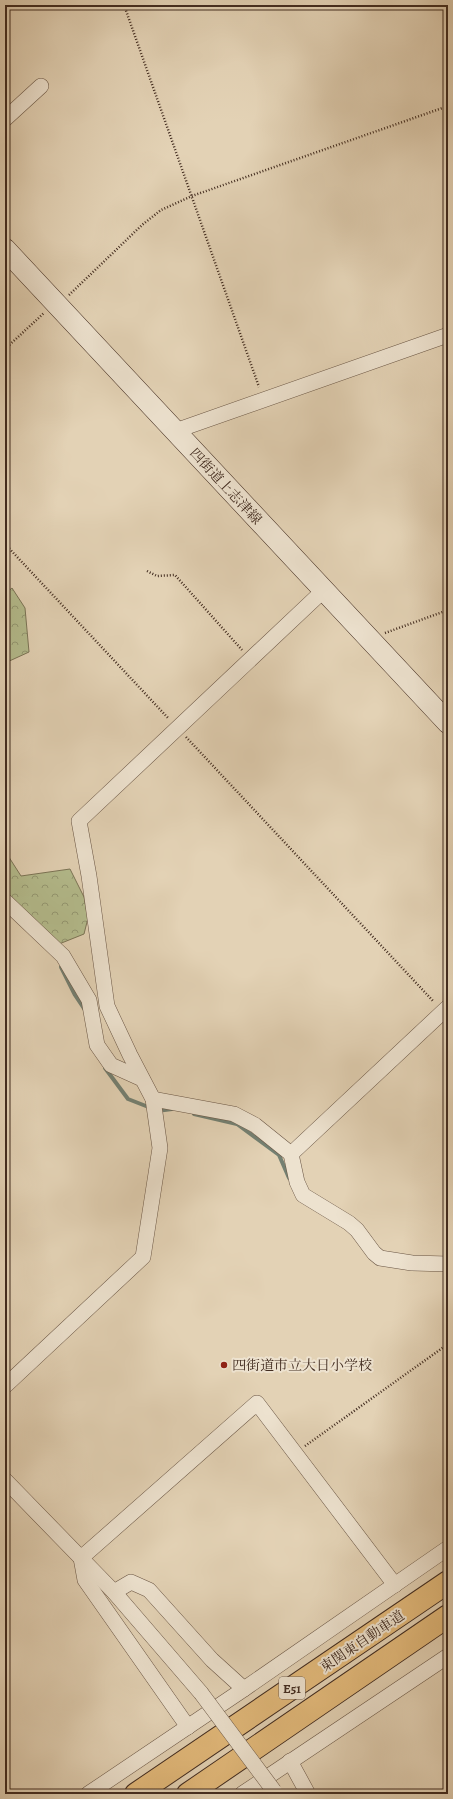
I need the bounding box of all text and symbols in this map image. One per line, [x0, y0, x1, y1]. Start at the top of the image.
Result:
street label: 四街道上志津線 [185, 444, 266, 529]
place label: 四街道市立大日小学校 [232, 1356, 372, 1375]
marker: 四街道市立大日小学校 [219, 1360, 229, 1370]
street label: 東関東自動車道 [316, 1606, 408, 1677]
road number: E51 [279, 1677, 305, 1699]

